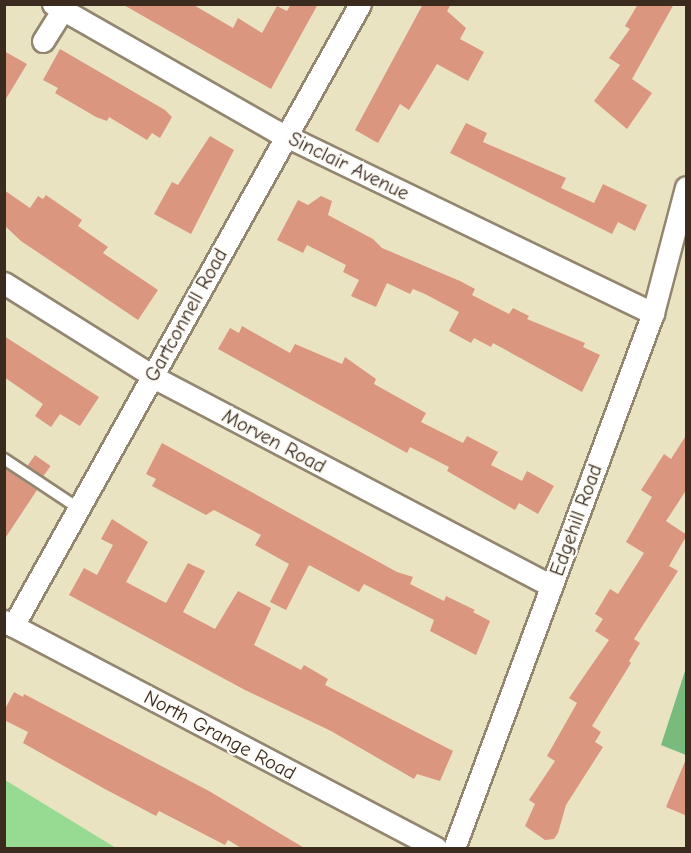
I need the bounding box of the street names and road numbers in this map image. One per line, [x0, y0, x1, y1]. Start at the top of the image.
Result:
street label: Sinclair Avenue [285, 126, 413, 206]
street label: Gartconnell Road [139, 244, 233, 386]
street label: Morven Road [218, 404, 330, 478]
street label: Edgehill Road [545, 461, 607, 579]
street label: North Grange Road [140, 685, 300, 785]

